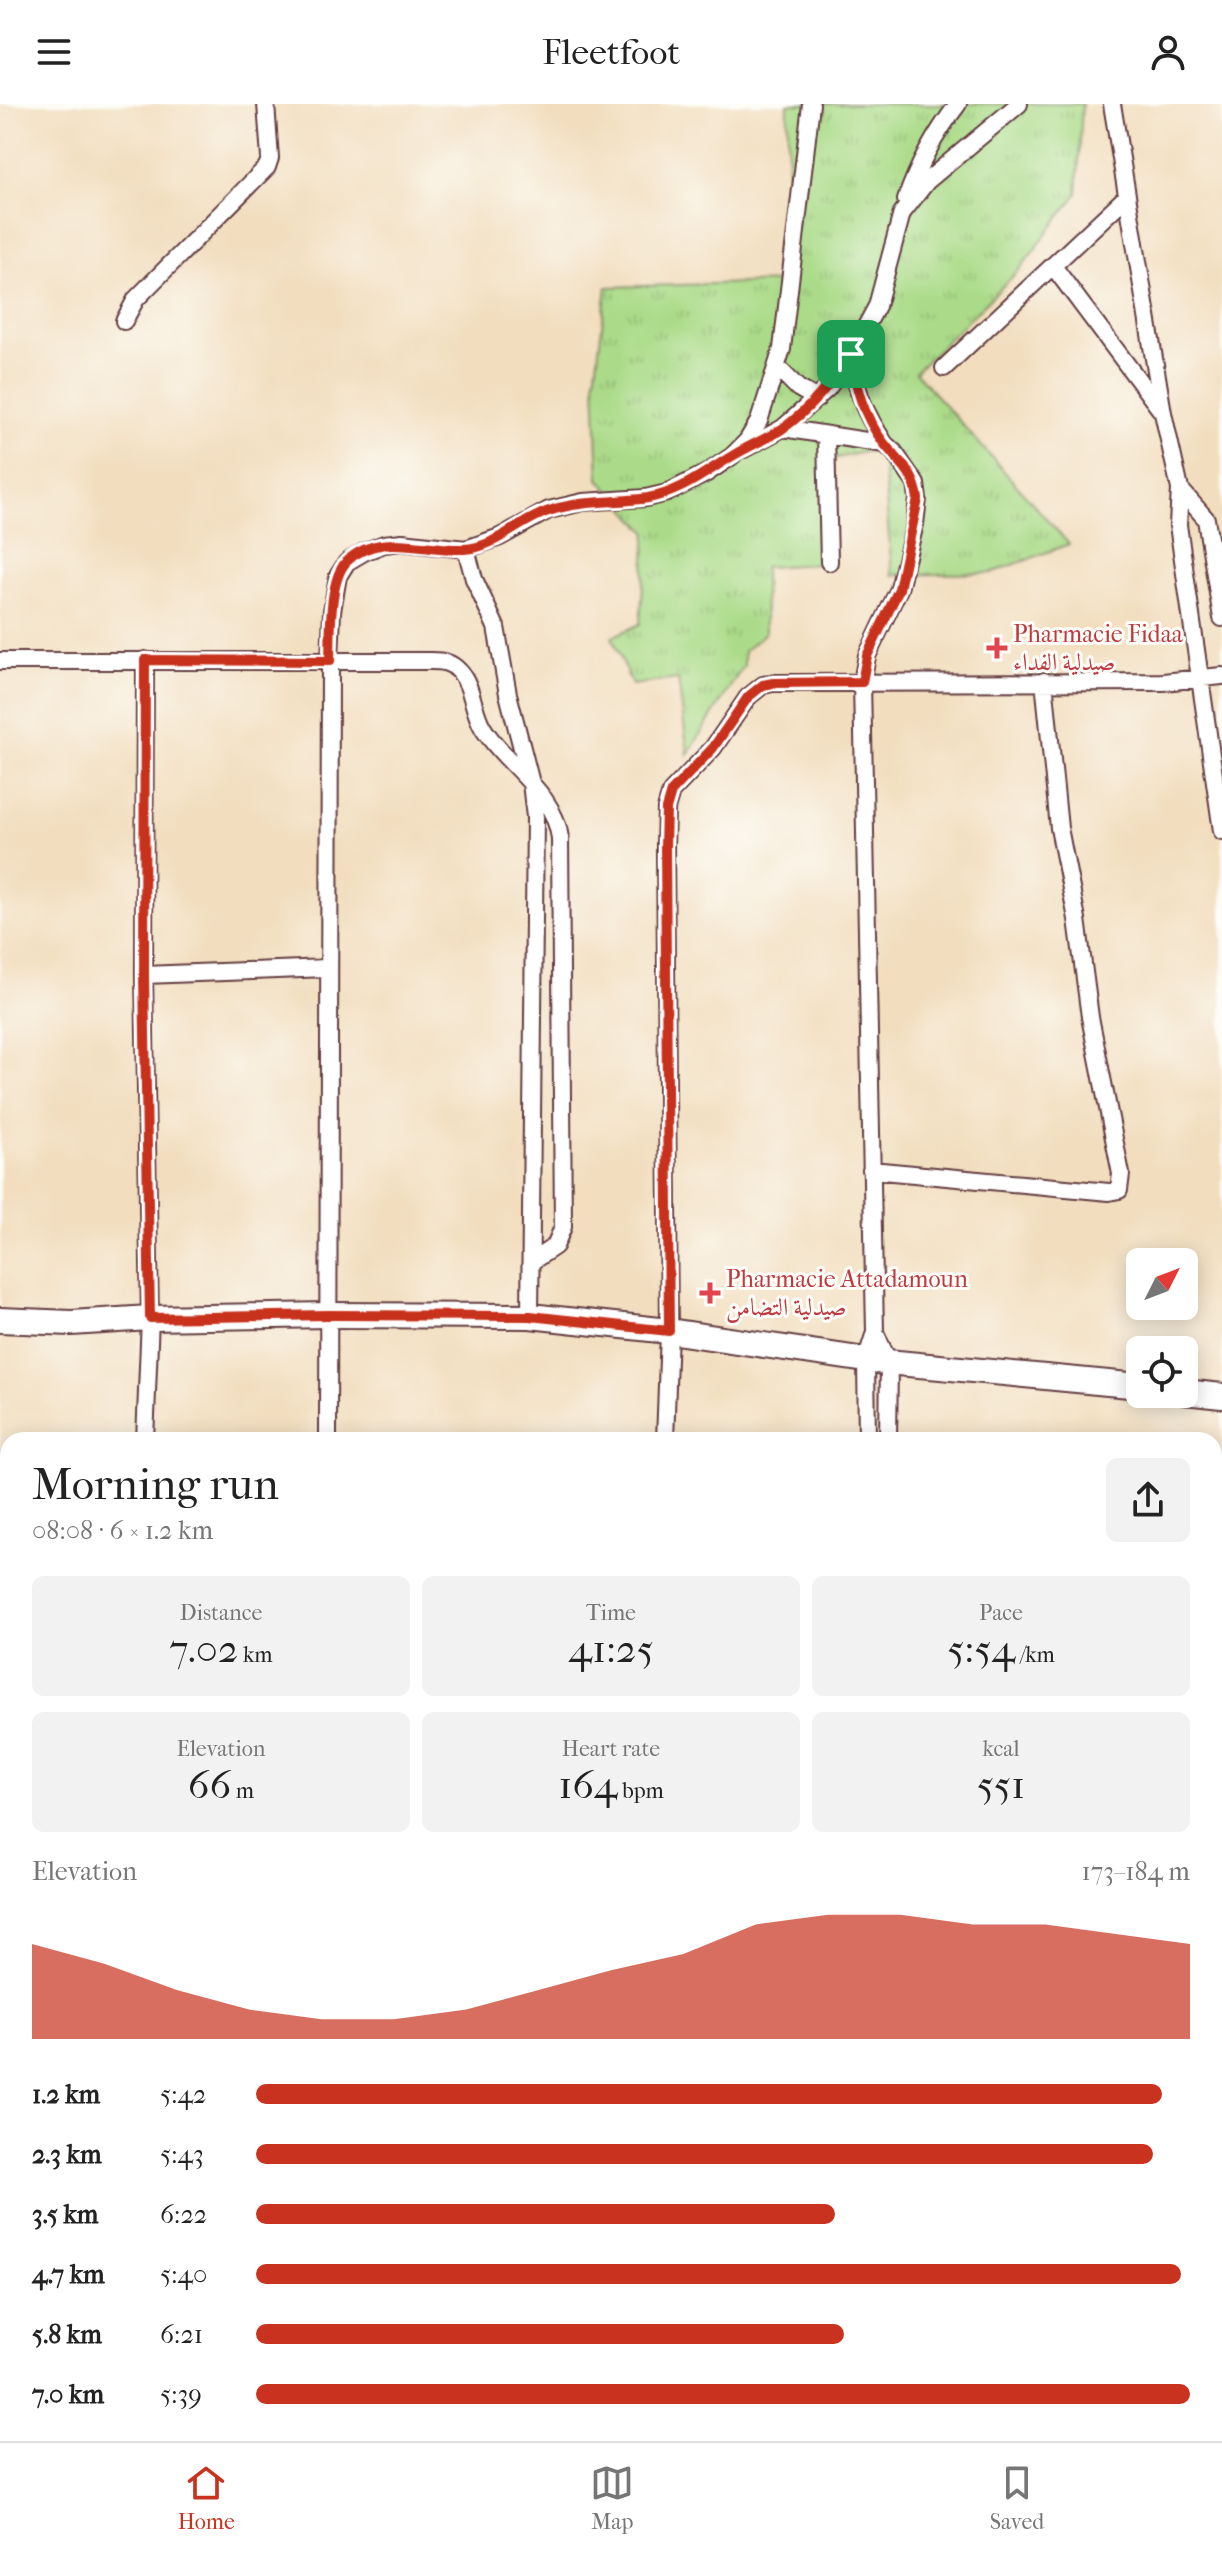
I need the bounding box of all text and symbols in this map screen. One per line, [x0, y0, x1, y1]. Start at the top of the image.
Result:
icon: menu [32, 30, 76, 74]
icon: person [1146, 30, 1190, 74]
text: Fleetfoot [542, 31, 680, 73]
pin [817, 320, 885, 388]
icon: arrive [829, 332, 873, 376]
place label: Pharmacie Fidaa صيدلية الفداء [1013, 620, 1184, 676]
marker: Pharmacie Fidaa صيدلية الفداء [988, 639, 1006, 657]
north arrow [1126, 1248, 1198, 1320]
map controls [1126, 1248, 1198, 1408]
place label: Pharmacie Attadamoun صيدلية التضامن [726, 1265, 968, 1323]
marker: Pharmacie Attadamoun صيدلية التضامن [701, 1284, 719, 1302]
button: locate [1126, 1336, 1198, 1408]
button: share [1106, 1458, 1190, 1542]
text: Morning run [32, 1459, 279, 1510]
text: 08:08 · 6 × 1.2 km [32, 1515, 213, 1546]
text: Distance [180, 1600, 262, 1626]
text: Time [586, 1600, 636, 1626]
text: Pace [979, 1600, 1023, 1626]
text: 7.02 [169, 1626, 238, 1672]
text: 41:25 [568, 1626, 654, 1672]
text: 5:54 [947, 1626, 1015, 1672]
text: km [238, 1642, 273, 1668]
text: /km [1015, 1642, 1055, 1668]
text: Elevation [177, 1736, 265, 1762]
text: Heart rate [562, 1736, 660, 1762]
text: kcal [982, 1736, 1020, 1762]
text: 66 [188, 1762, 231, 1808]
text: 164 [558, 1762, 617, 1808]
text: 551 [977, 1762, 1025, 1808]
text: m [231, 1778, 254, 1804]
text: bpm [617, 1778, 664, 1804]
text: Elevation [32, 1856, 137, 1887]
text: 173–184 m [1081, 1856, 1190, 1887]
text: 1.2 km [32, 2079, 100, 2110]
text: 5:42 [160, 2079, 206, 2110]
text: 2.3 km [32, 2139, 102, 2170]
text: 5:43 [160, 2139, 204, 2170]
text: 3.5 km [32, 2199, 98, 2230]
text: 6:22 [160, 2199, 207, 2230]
text: 4.7 km [32, 2259, 105, 2290]
text: 5:40 [160, 2259, 207, 2290]
text: 5.8 km [32, 2319, 102, 2350]
text: 6:21 [160, 2319, 203, 2350]
text: 7.0 km [32, 2379, 104, 2410]
text: 5:39 [160, 2379, 202, 2410]
tab: Home [178, 2461, 235, 2535]
tab: Map [590, 2461, 634, 2535]
tab: Saved [990, 2461, 1044, 2535]

